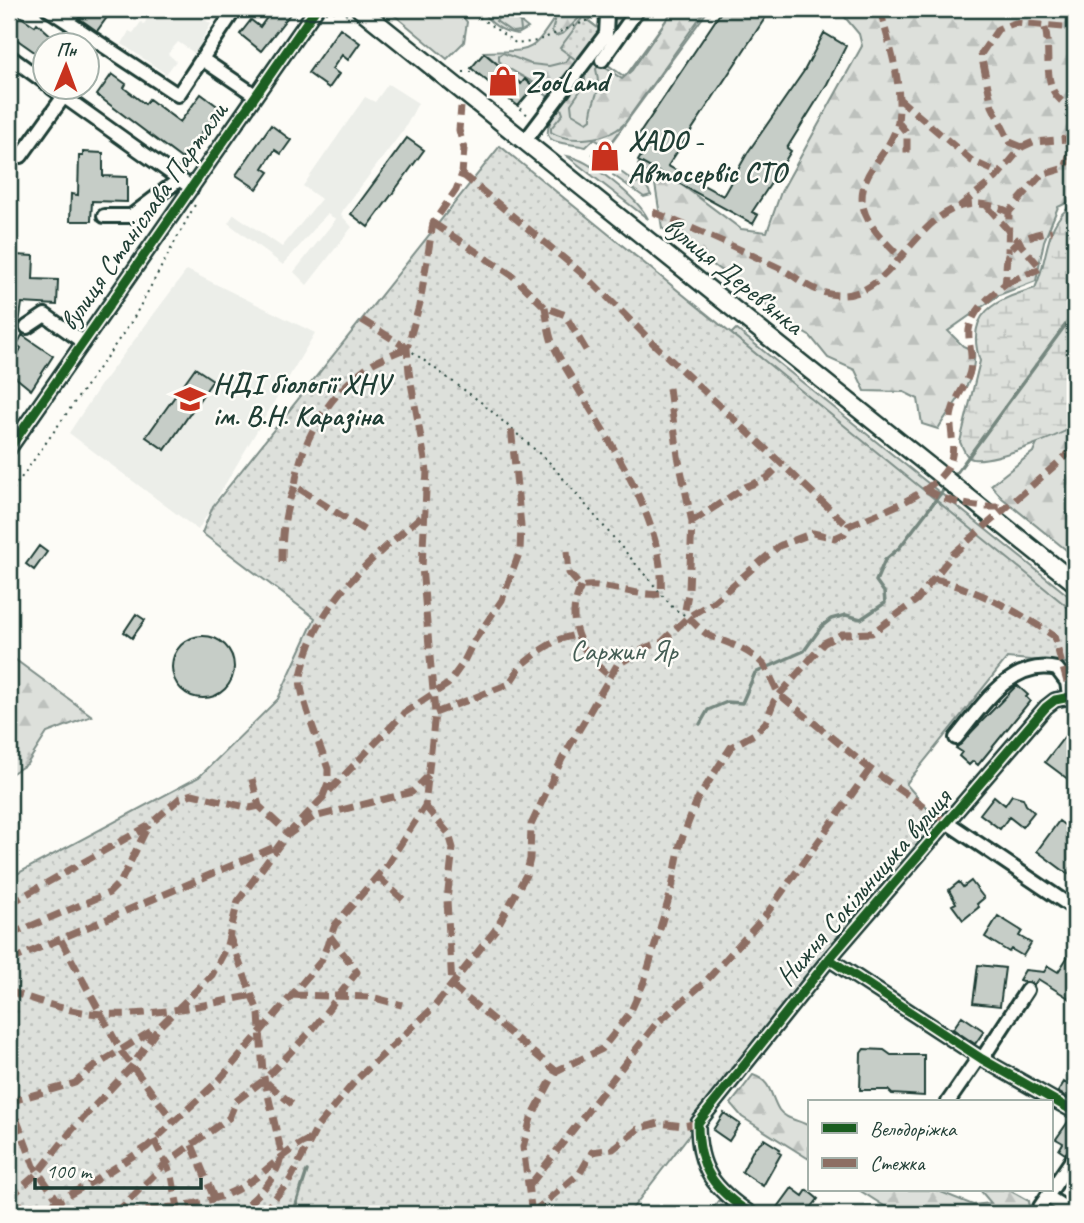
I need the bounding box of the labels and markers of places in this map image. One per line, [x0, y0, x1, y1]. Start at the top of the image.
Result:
shop icon: ZooLand [486, 64, 520, 98]
place label: ZooLand [526, 64, 613, 99]
place label: XADO - Автосервіс СТО [628, 123, 790, 190]
shop icon: XADO - Автосервіс СТО [588, 139, 622, 173]
place label: НДІ біології ХНУ ім. В.Н. Каразіна [213, 366, 395, 434]
school or university icon: НДІ біології ХНУ ім. В.Н. Каразіна [173, 382, 207, 416]

